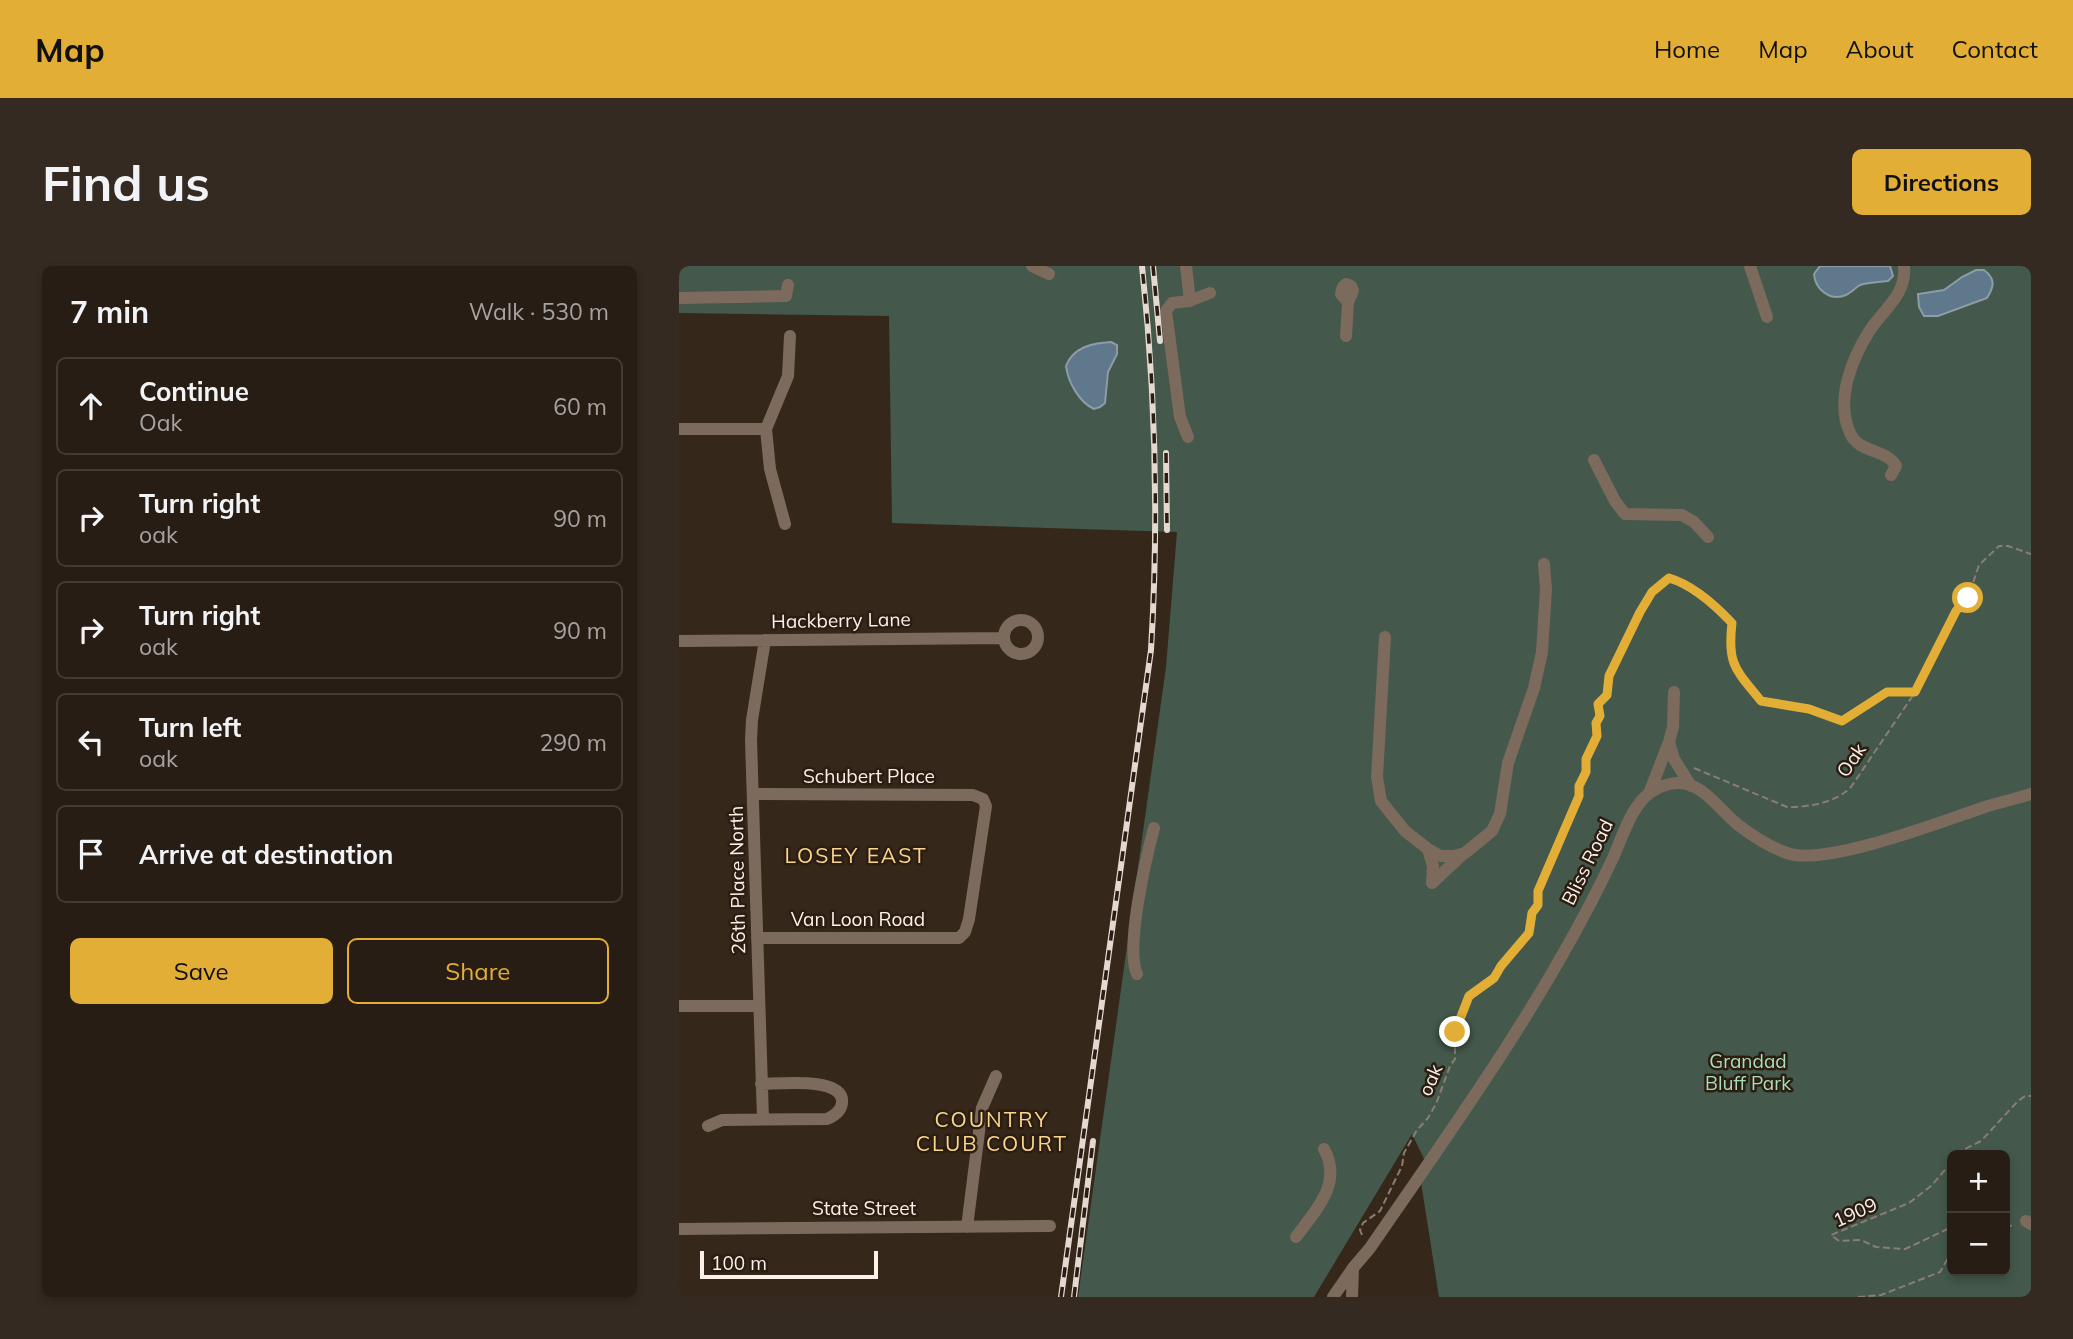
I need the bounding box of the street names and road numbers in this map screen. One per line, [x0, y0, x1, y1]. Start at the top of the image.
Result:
street label: Hackberry Lane [771, 607, 911, 633]
street label: Oak [1831, 738, 1871, 782]
street label: Schubert Place [803, 764, 935, 788]
street label: 26th Place North [724, 806, 750, 954]
street label: Bliss Road [1556, 815, 1618, 909]
street label: Van Loon Road [791, 907, 925, 931]
street label: oak [1413, 1060, 1447, 1099]
street label: 1909 [1829, 1192, 1881, 1232]
street label: State Street [812, 1196, 916, 1220]

